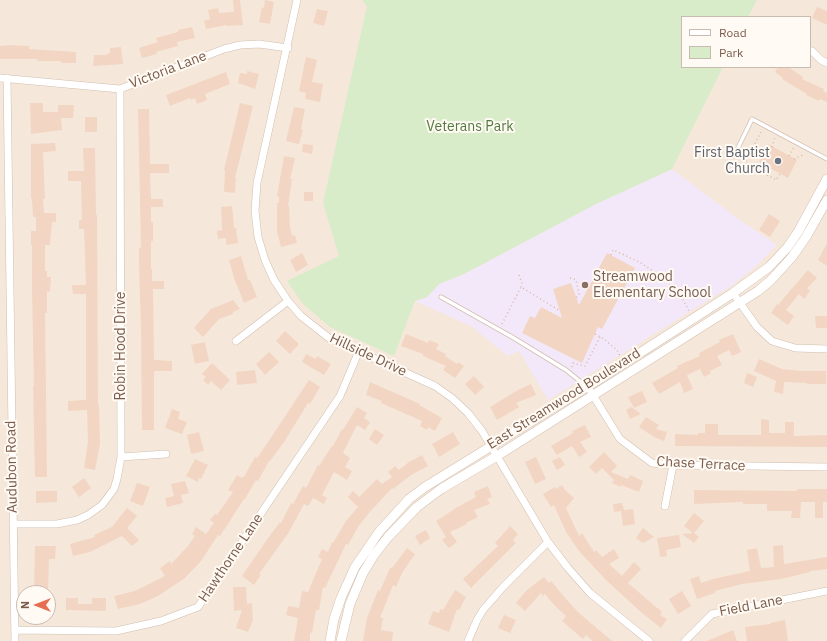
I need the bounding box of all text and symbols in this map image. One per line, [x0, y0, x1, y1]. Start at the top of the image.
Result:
legend [681, 16, 811, 68]
text: Road [719, 25, 747, 40]
text: Park [719, 45, 743, 60]
street label: Victoria Lane [127, 48, 209, 92]
park label: Veterans Park [426, 119, 514, 135]
place label: First Baptist Church [694, 145, 770, 178]
marker: First Baptist Church [773, 156, 783, 166]
place label: Streamwood Elementary School [593, 269, 711, 302]
marker: Streamwood Elementary School [580, 280, 590, 290]
street label: Robin Hood Drive [113, 292, 129, 400]
street label: Hillside Drive [327, 330, 409, 380]
street label: East Streamwood Boulevard [484, 345, 644, 453]
street label: Audubon Road [3, 421, 21, 513]
street label: Chase Terrace [656, 453, 746, 475]
street label: Hawthorne Lane [195, 511, 267, 605]
north arrow [16, 585, 56, 625]
street label: Field Lane [718, 592, 784, 620]
text: N [18, 601, 32, 609]

